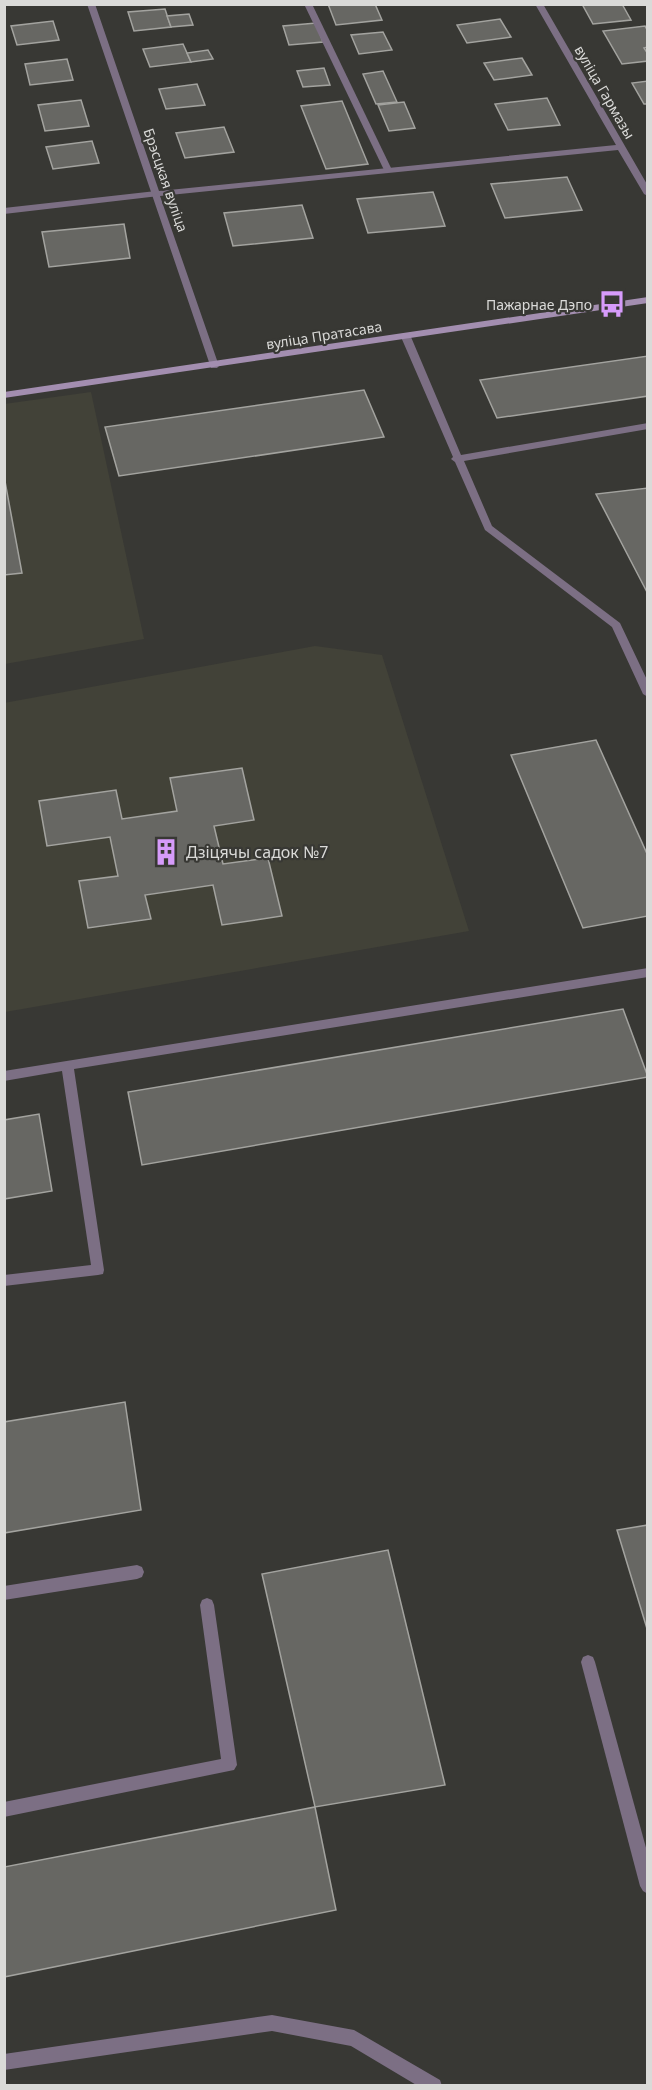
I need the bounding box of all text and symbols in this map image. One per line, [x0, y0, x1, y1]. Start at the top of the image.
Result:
street label: вуліца Гармазы [571, 42, 639, 142]
street label: Брэсцкая вуліца [139, 126, 193, 234]
bus stop icon: Пажарнае Дэпо [597, 289, 627, 319]
place label: Пажарнае Дэпо [486, 295, 592, 314]
street label: вуліца Пратасава [265, 316, 383, 354]
building icon: Дзіцячы садок №7 [151, 837, 181, 867]
place label: Дзіцячы садок №7 [186, 841, 328, 863]

